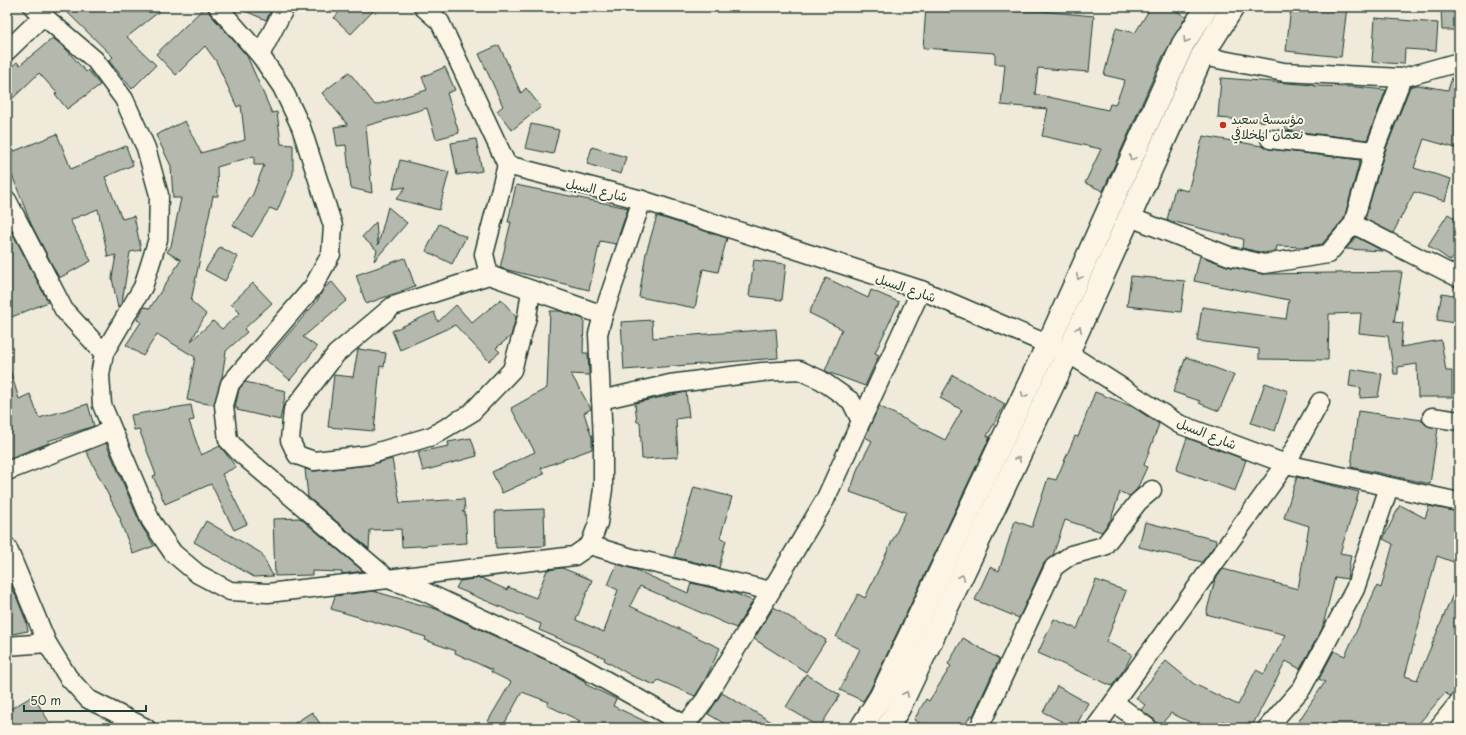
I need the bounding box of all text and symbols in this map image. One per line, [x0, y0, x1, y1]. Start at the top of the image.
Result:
one-way arrow [1184, 36, 1191, 43]
place label: مؤسسة سعيد نعمان المخلافي [1231, 109, 1304, 144]
marker: مؤسسة سعيد نعمان المخلافي [1218, 120, 1228, 130]
one-way arrow [1129, 154, 1137, 161]
street label: شارع السبل [564, 172, 630, 207]
street label: شارع السبل [873, 268, 939, 307]
one-way arrow [1075, 273, 1083, 280]
one-way arrow [1074, 326, 1082, 334]
one-way arrow [1021, 390, 1029, 398]
street label: شارع السبل [1174, 412, 1240, 455]
one-way arrow [1013, 456, 1021, 464]
one-way arrow [957, 573, 965, 581]
scale bar [24, 687, 146, 713]
text: 50 m [30, 691, 61, 709]
one-way arrow [901, 691, 909, 698]

